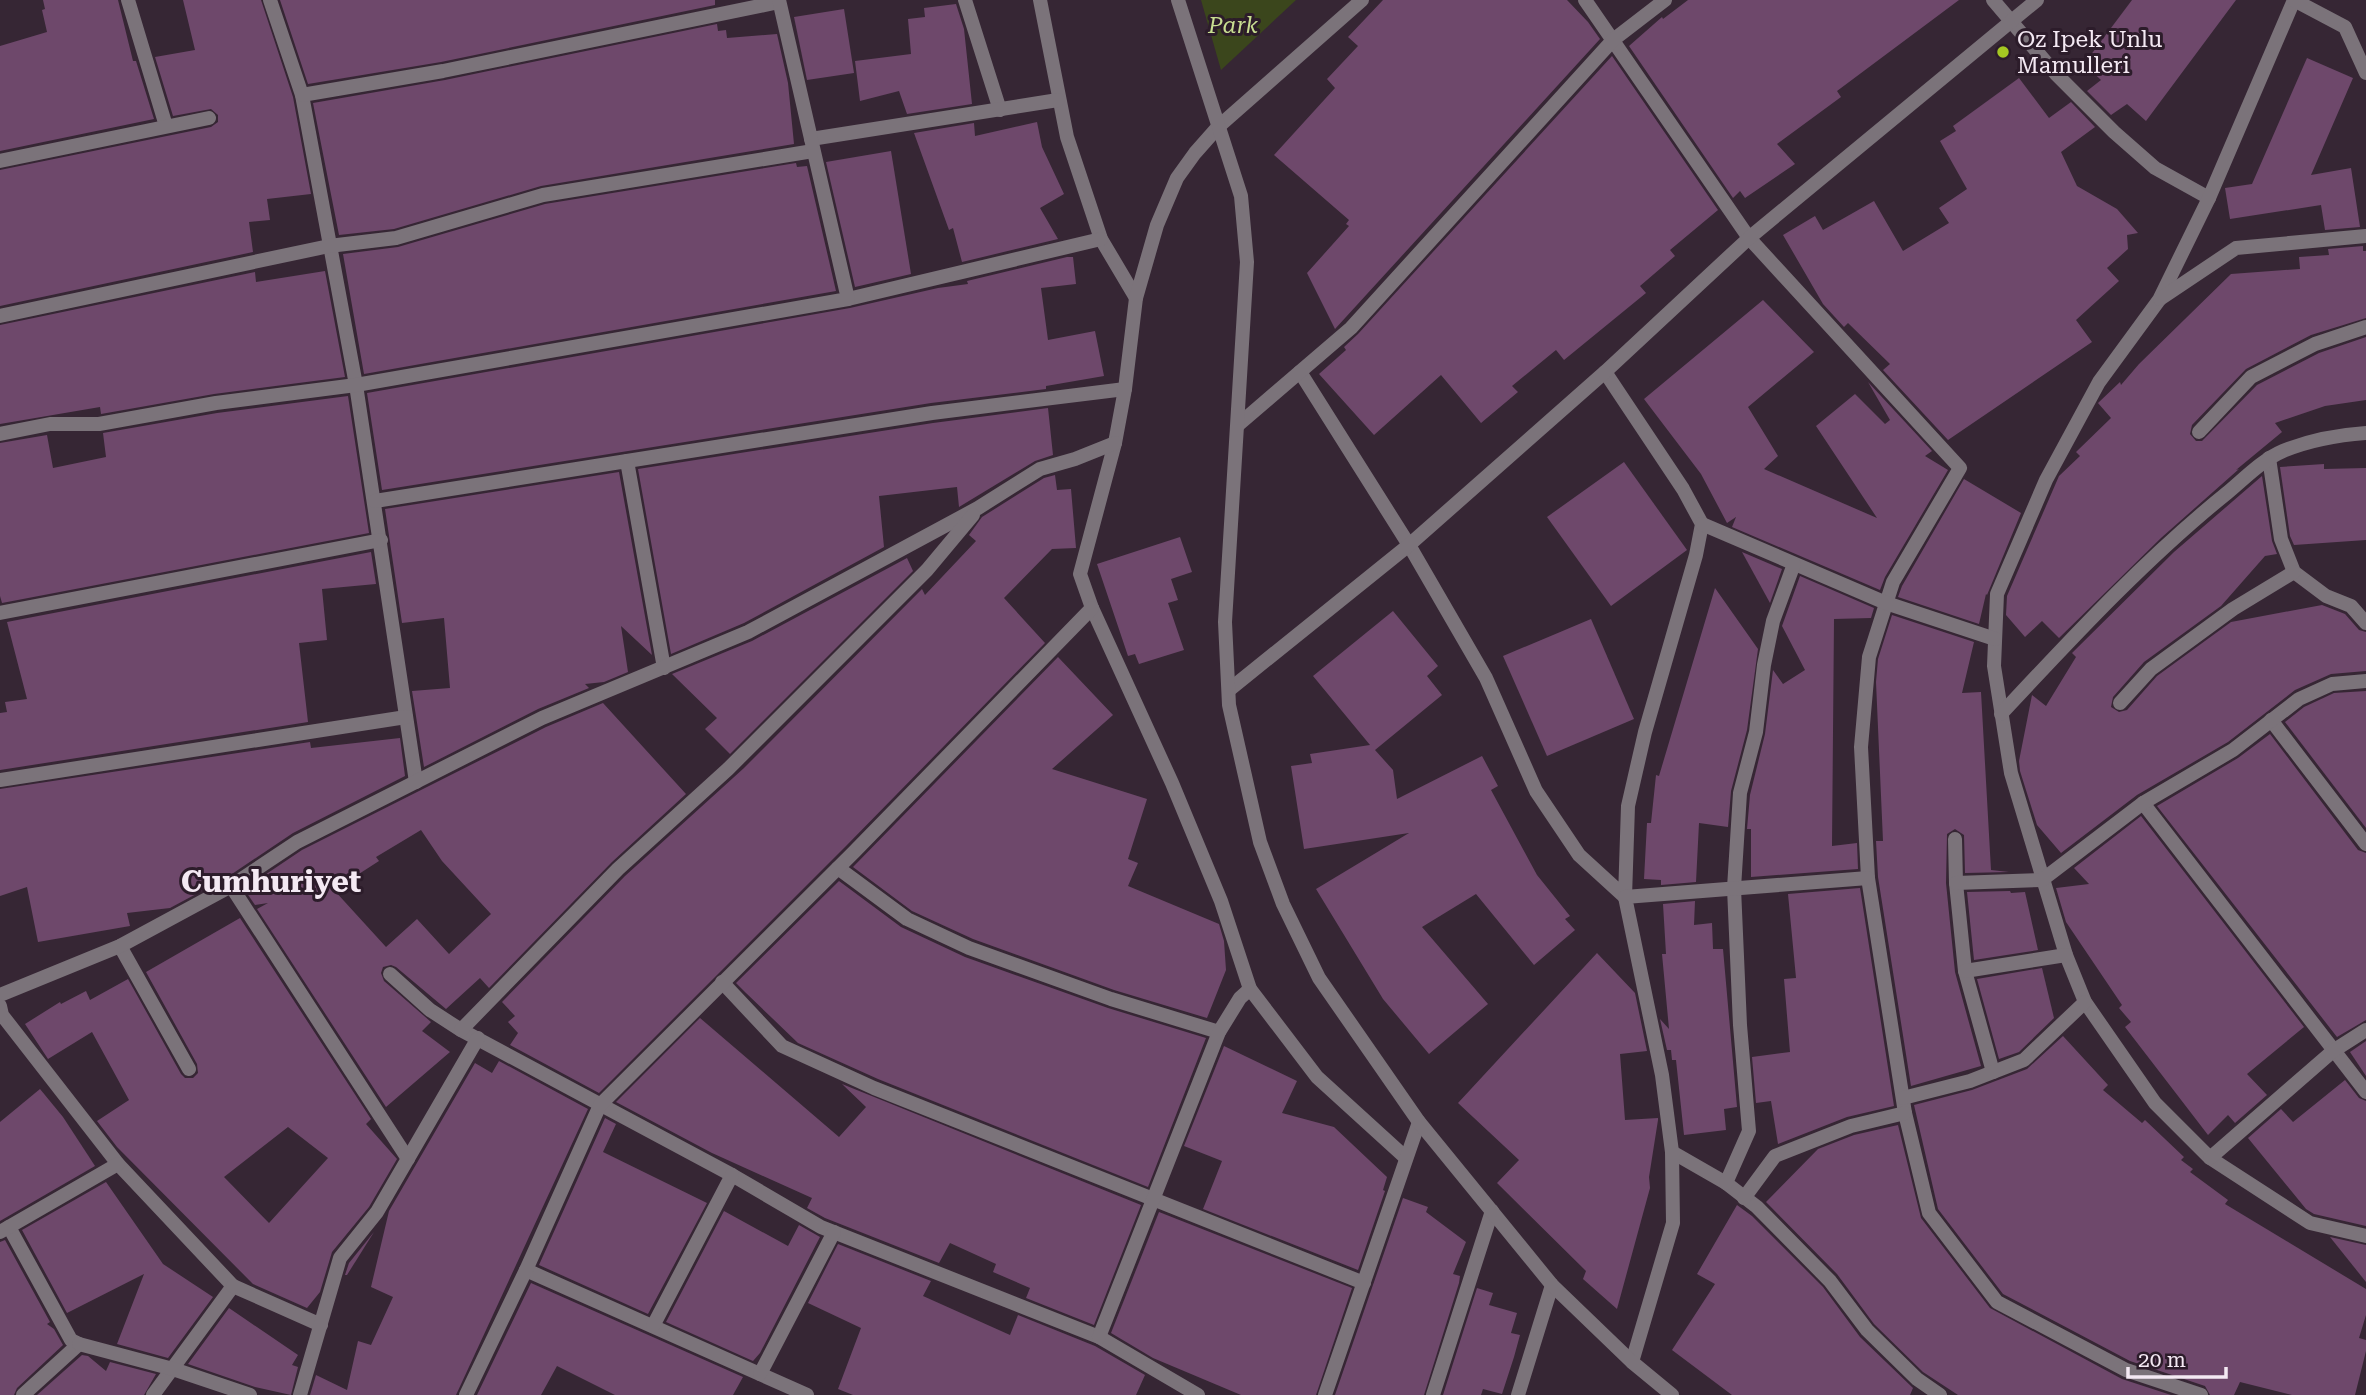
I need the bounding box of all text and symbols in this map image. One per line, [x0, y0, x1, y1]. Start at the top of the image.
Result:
park label: Park [1207, 12, 1258, 39]
place label: Oz Ipek Unlu Mamulleri [2017, 26, 2162, 79]
marker: Oz Ipek Unlu Mamulleri [1995, 44, 2011, 60]
district label: Cumhuriyet [181, 864, 361, 899]
scale bar [2128, 1336, 2226, 1380]
text: 20 m [2138, 1348, 2186, 1372]

